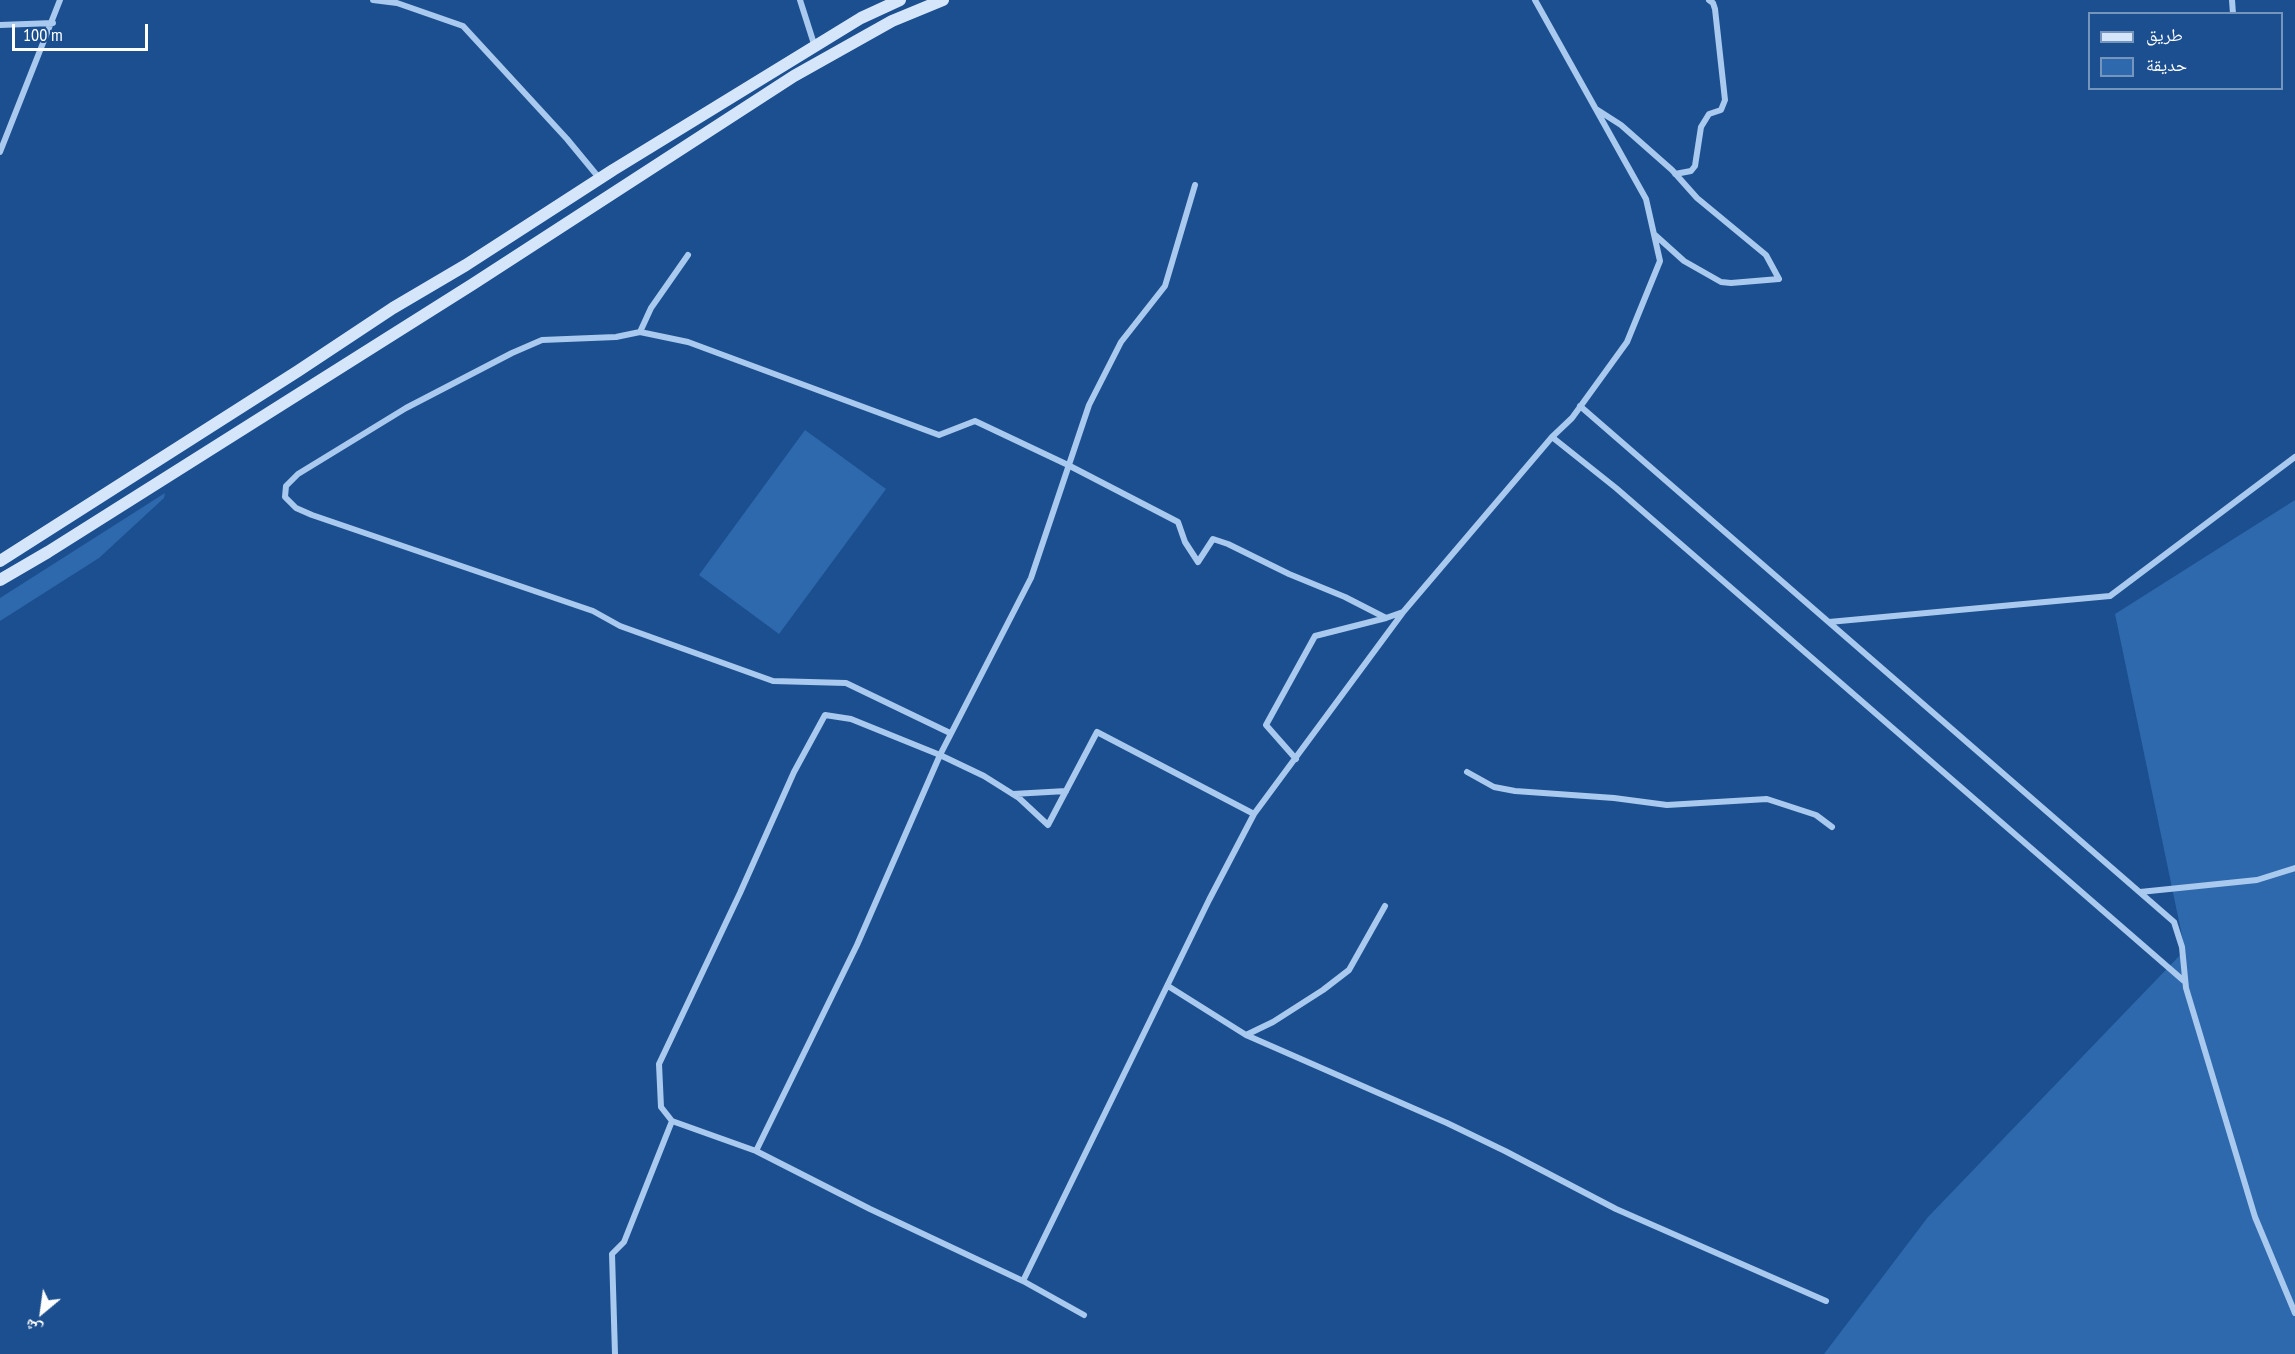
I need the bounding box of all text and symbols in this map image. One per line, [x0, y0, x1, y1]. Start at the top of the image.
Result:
scale bar [15, 12, 152, 50]
legend [2088, 12, 2283, 90]
text: 100 m [23, 23, 63, 46]
text: طريق [2146, 23, 2183, 46]
text: حديقة [2146, 53, 2187, 76]
north arrow [12, 1282, 72, 1342]
text: ش [21, 1315, 46, 1341]

